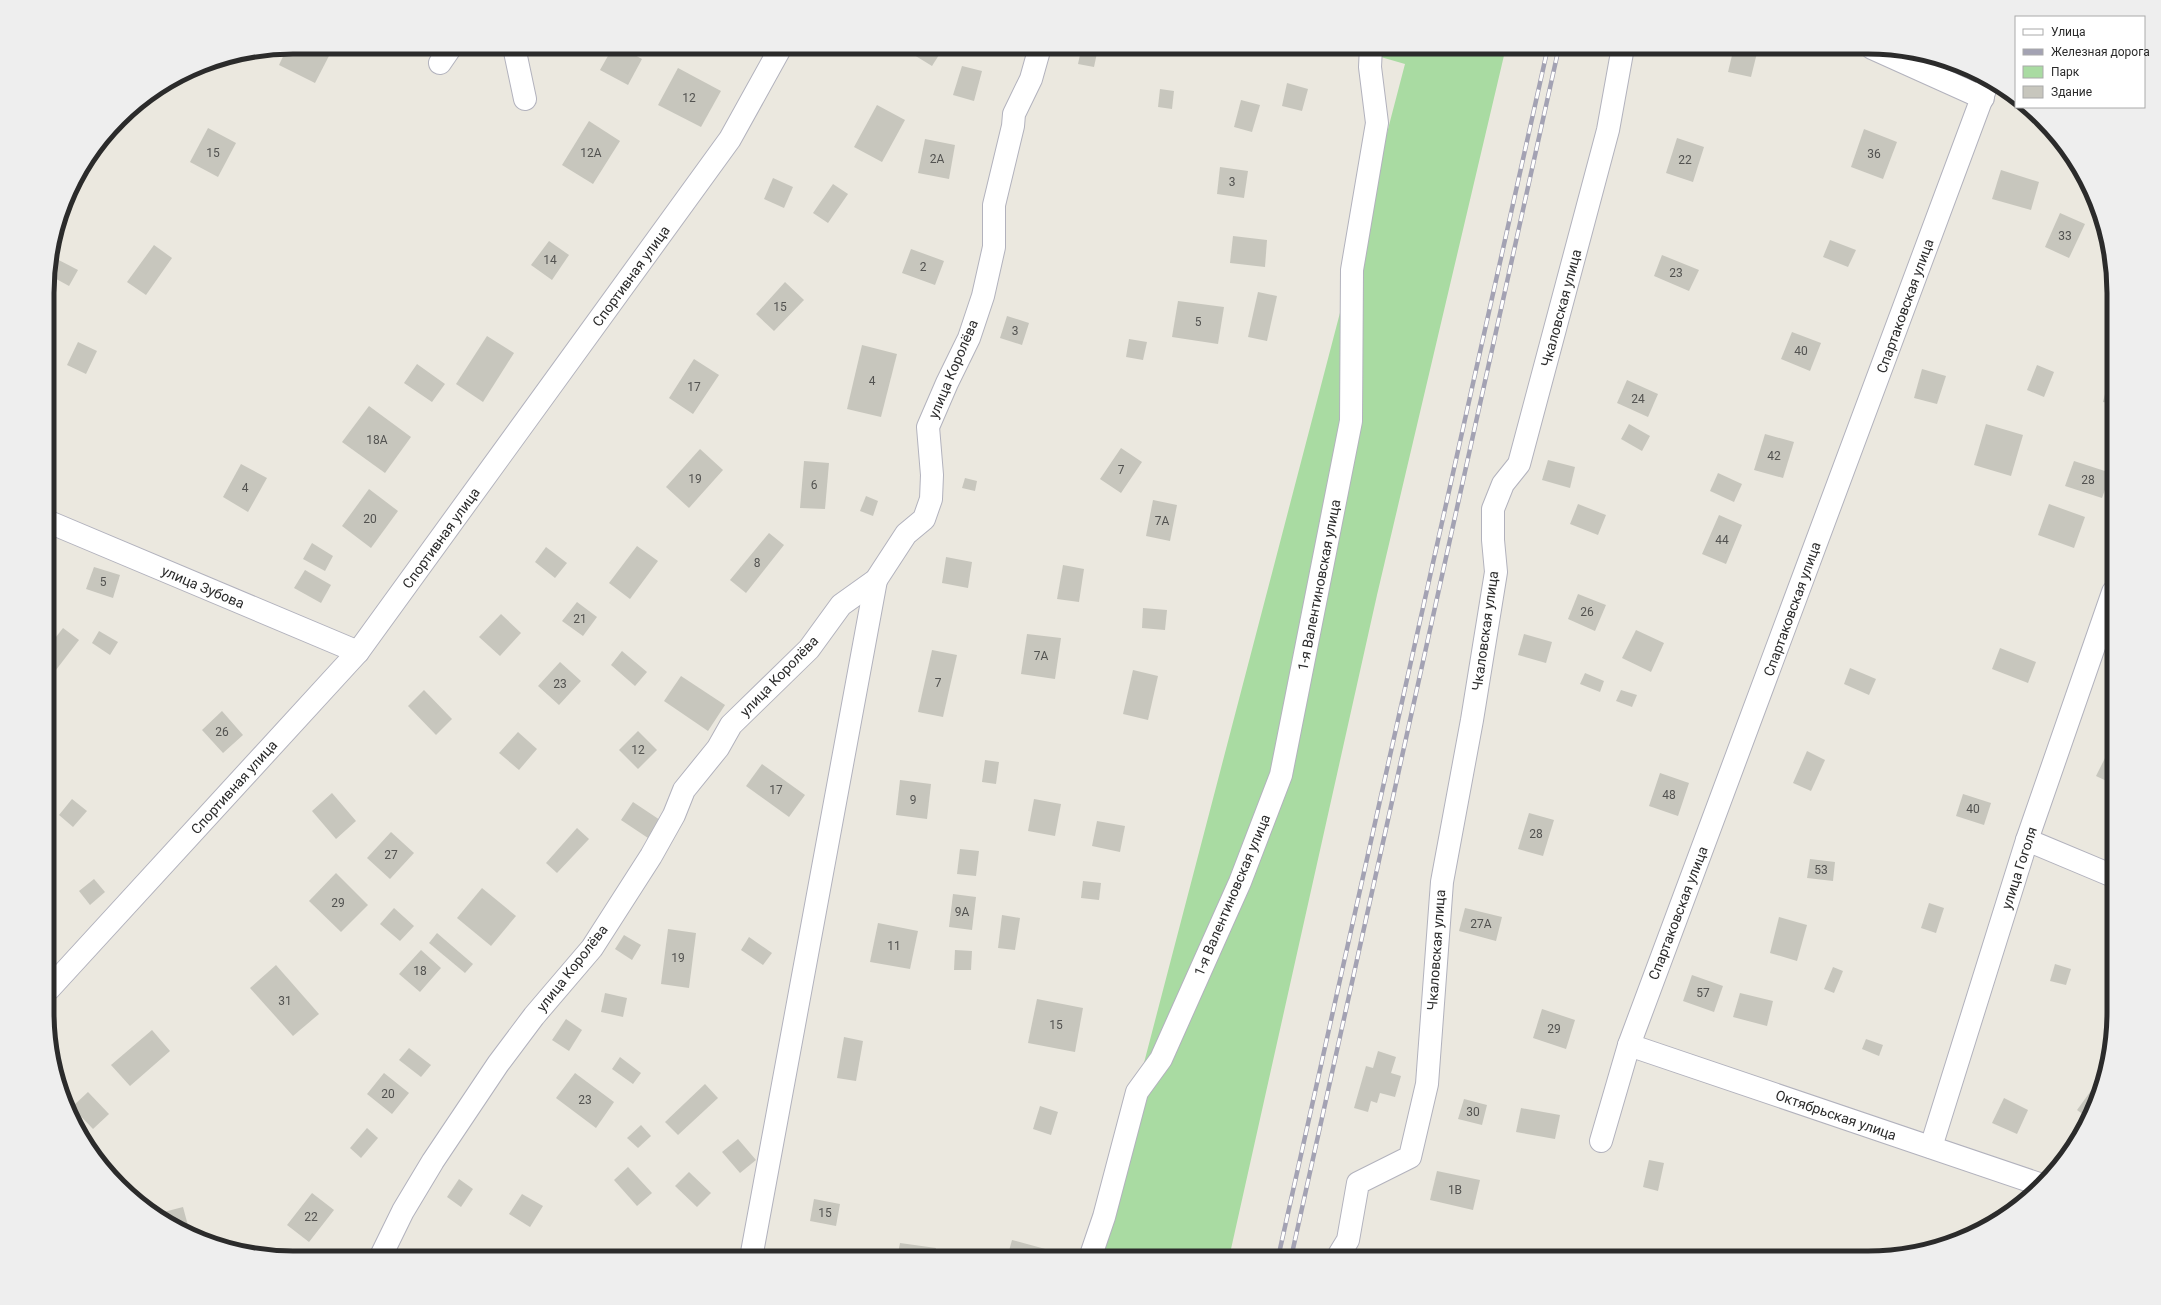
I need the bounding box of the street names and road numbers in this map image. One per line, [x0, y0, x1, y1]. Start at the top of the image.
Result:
street label: Спортивная улица [589, 223, 673, 329]
street label: Спартаковская улица [1873, 237, 1937, 375]
street label: Чкаловская улица [1538, 248, 1584, 368]
street label: улица Королёва [925, 317, 981, 421]
street label: Спортивная улица [399, 485, 483, 591]
street label: 1-я Валентиновская улица [1295, 498, 1343, 672]
street label: Спартаковская улица [1760, 540, 1824, 678]
street label: улица Зубова [159, 562, 247, 612]
street label: Чкаловская улица [1469, 570, 1501, 692]
street label: улица Королёва [737, 632, 821, 720]
street label: Спортивная улица [188, 737, 280, 837]
street label: 1-я Валентиновская улица [1191, 812, 1273, 978]
street label: улица Гоголя [1998, 825, 2040, 911]
street label: Спартаковская улица [1645, 844, 1711, 982]
street label: Чкаловская улица [1424, 889, 1448, 1011]
street label: улица Королёва [533, 921, 611, 1015]
street label: Октябрьская улица [1773, 1087, 1899, 1143]

